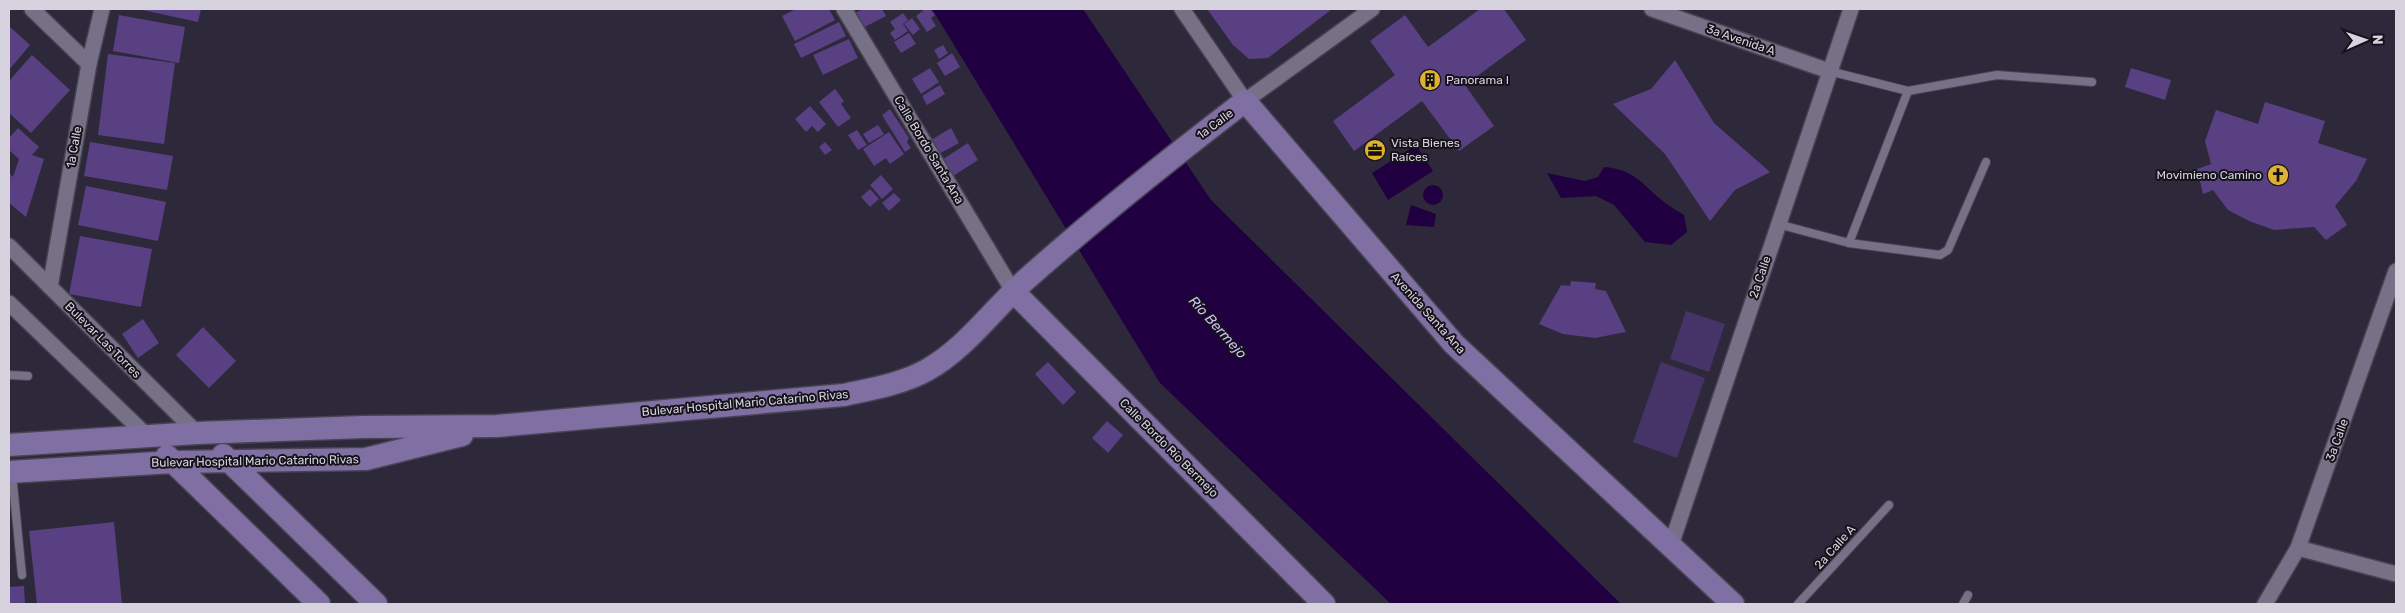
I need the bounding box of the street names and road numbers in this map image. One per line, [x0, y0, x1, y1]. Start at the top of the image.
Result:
street label: 3a Avenida A [1705, 22, 1777, 58]
street label: Calle Bordo Santa Ana [891, 93, 967, 207]
street label: 1a Calle [1194, 106, 1236, 142]
street label: 1a Calle [63, 125, 85, 169]
street label: 2a Calle [1746, 254, 1774, 300]
street label: Avenida Santa Ana [1388, 269, 1468, 357]
street label: Bulevar Las Torres [62, 299, 144, 381]
street label: Bulevar Hospital Mario Catarino Rivas [641, 387, 849, 419]
street label: Calle Bordo Río Bermejo [1117, 396, 1221, 500]
street label: 3a Calle [2323, 417, 2351, 463]
street label: Bulevar Hospital Mario Catarino Rivas [151, 452, 359, 470]
street label: 2a Calle A [1812, 522, 1858, 572]

